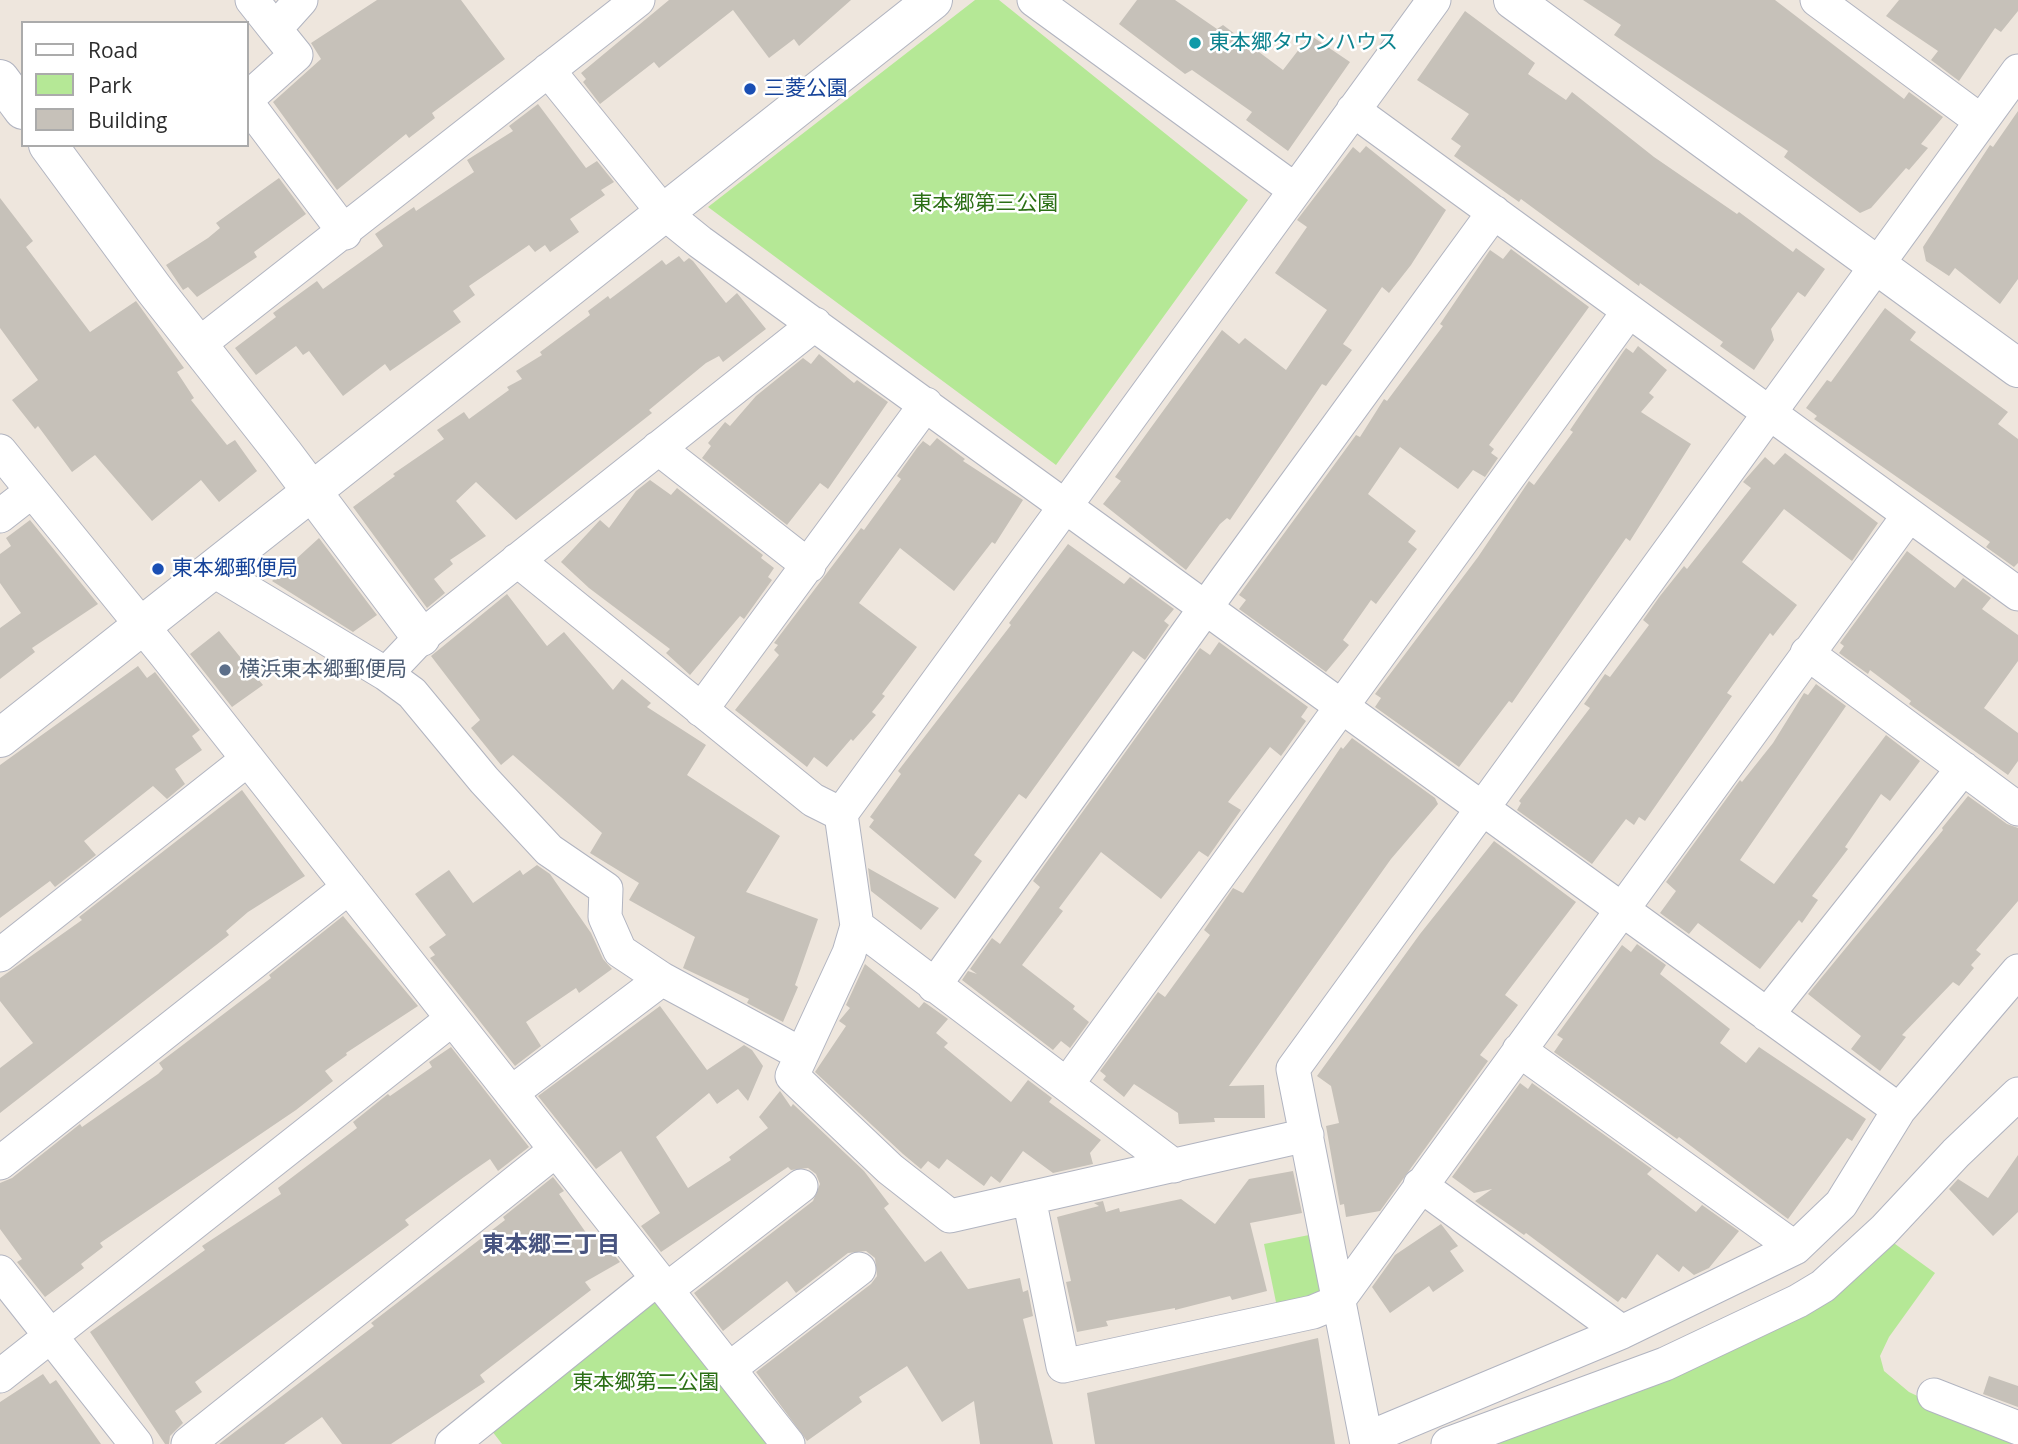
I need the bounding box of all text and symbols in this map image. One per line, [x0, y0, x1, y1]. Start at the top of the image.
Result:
legend [21, 21, 248, 147]
place label: 東本郷タウンハウス [1209, 30, 1398, 56]
marker: 東本郷タウンハウス [1187, 35, 1203, 51]
text: Road [88, 36, 138, 64]
text: Park [88, 71, 132, 99]
place label: 三菱公園 [764, 76, 848, 102]
marker: 三菱公園 [742, 81, 758, 97]
text: Building [88, 106, 167, 134]
park label: 東本郷第三公園 [912, 191, 1058, 217]
place label: 東本郷郵便局 [172, 556, 298, 582]
marker: 東本郷郵便局 [150, 561, 166, 577]
place label: 横浜東本郷郵便局 [239, 657, 407, 683]
marker: 横浜東本郷郵便局 [217, 662, 233, 678]
district label: 東本郷三丁目 [482, 1231, 620, 1259]
park label: 東本郷第二公園 [573, 1370, 719, 1396]

